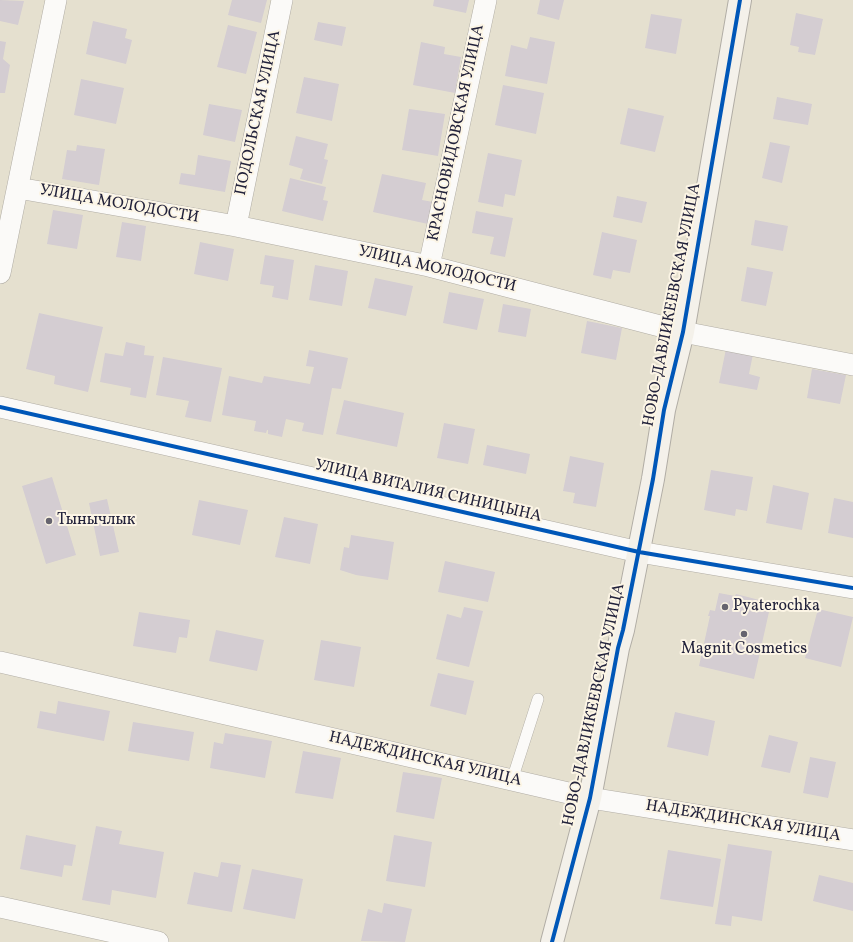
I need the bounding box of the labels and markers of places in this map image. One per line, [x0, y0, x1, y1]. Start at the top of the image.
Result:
place label: Тынычлык [57, 511, 135, 531]
marker: Тынычлык [44, 516, 54, 526]
place label: Pyaterochka [733, 597, 820, 617]
marker: Pyaterochka [720, 602, 730, 612]
marker: Magnit Cosmetics [739, 629, 749, 639]
place label: Magnit Cosmetics [681, 640, 807, 660]

